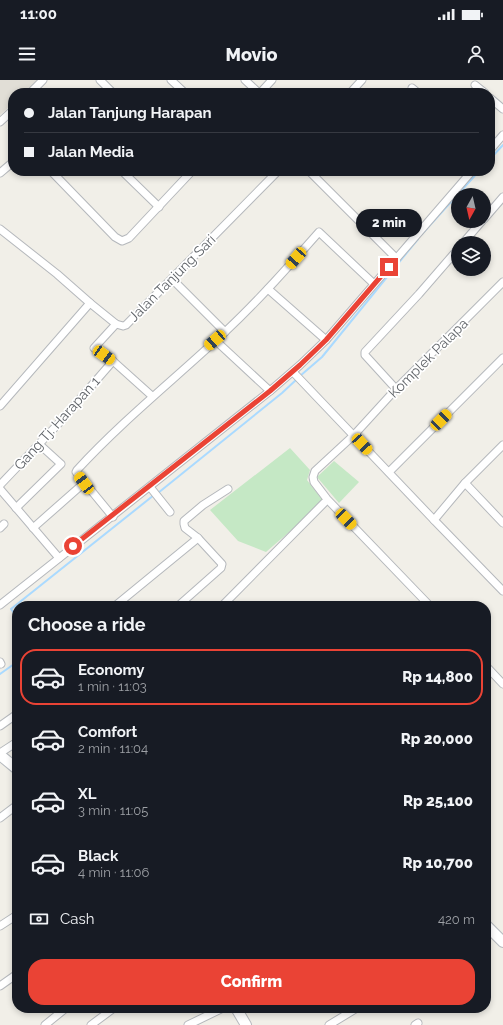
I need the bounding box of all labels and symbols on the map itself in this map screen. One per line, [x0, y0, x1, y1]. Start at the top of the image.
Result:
north arrow [451, 188, 491, 228]
callout: 2 min [356, 209, 422, 237]
street label: Jalan Tanjung Sari [125, 231, 219, 325]
car [284, 245, 308, 271]
route end [380, 258, 398, 276]
street label: Komplek Palapa [385, 315, 471, 401]
car [202, 328, 228, 352]
car [91, 343, 117, 367]
street label: Gang Tj. Harapan 1 [11, 373, 103, 473]
car [428, 407, 454, 433]
car [349, 431, 375, 457]
car [72, 470, 96, 496]
car [333, 506, 359, 532]
route start [64, 537, 82, 555]

